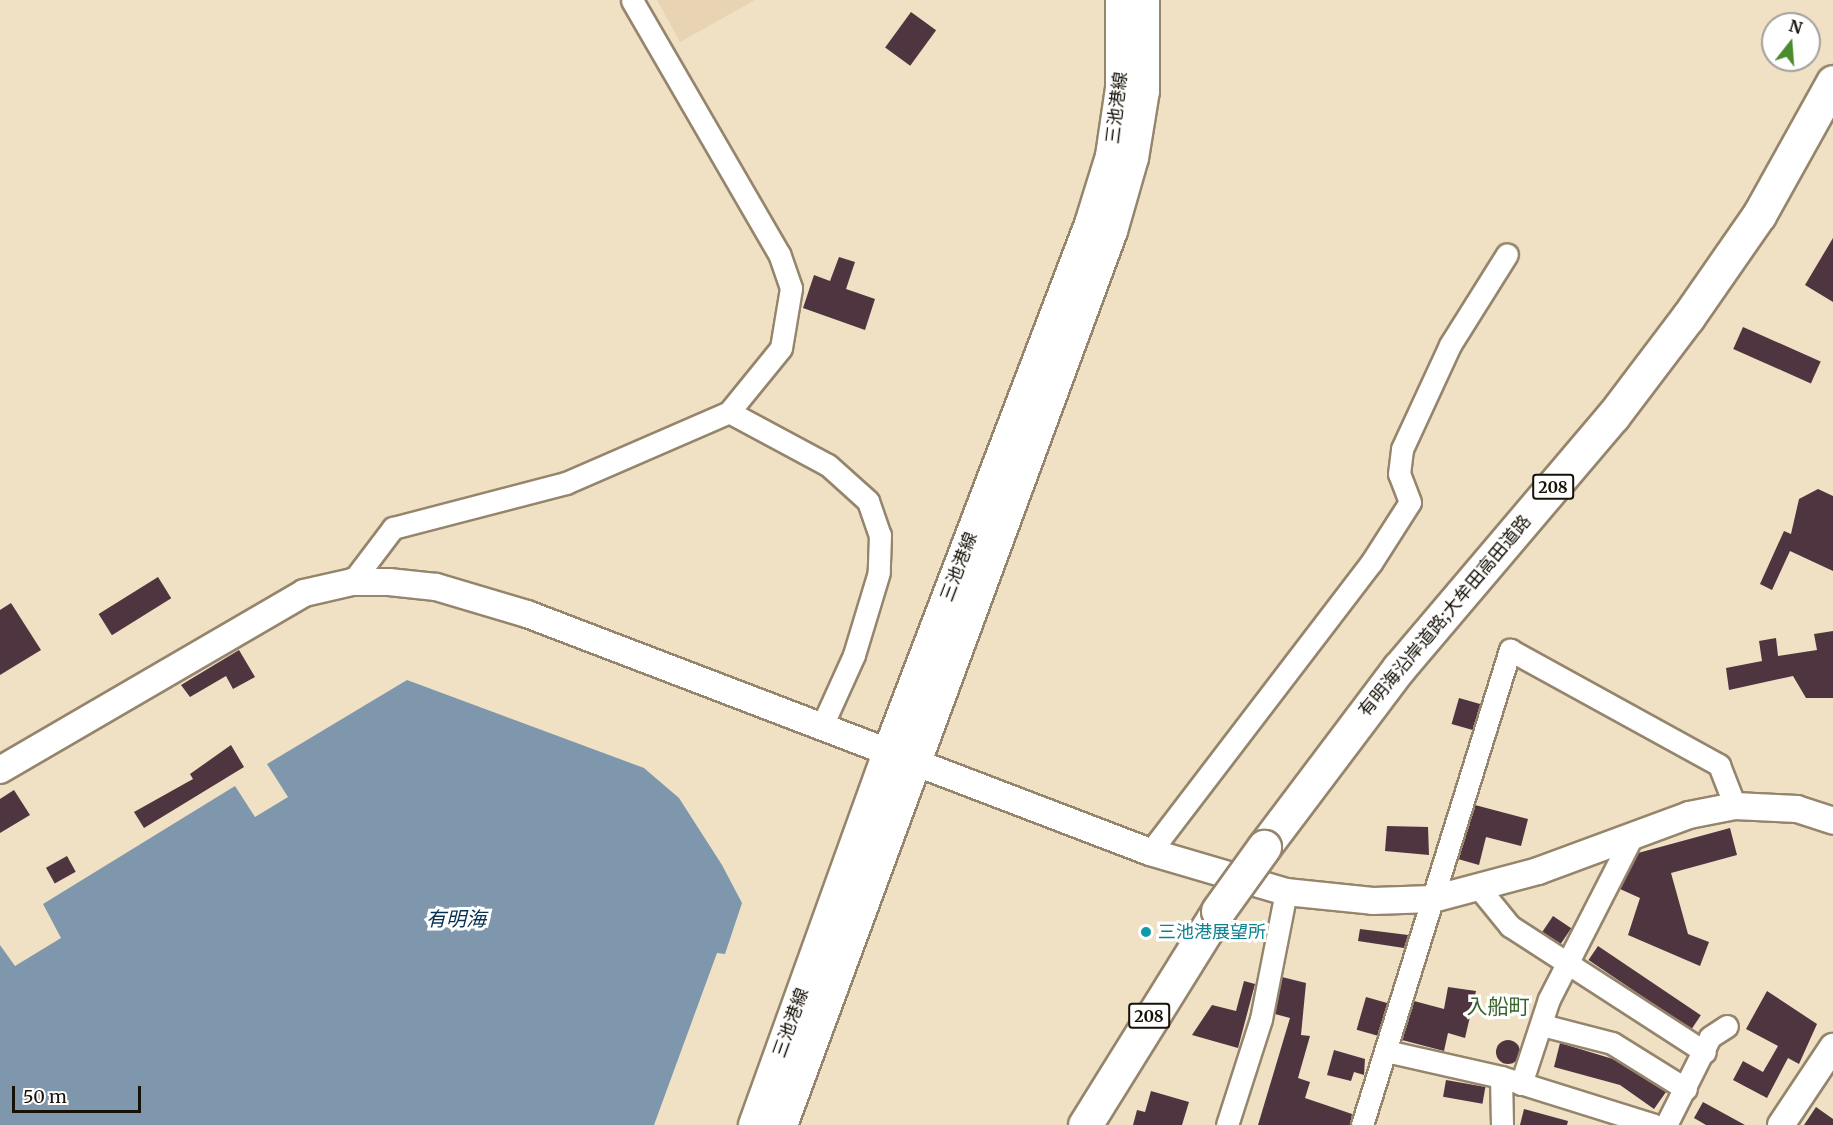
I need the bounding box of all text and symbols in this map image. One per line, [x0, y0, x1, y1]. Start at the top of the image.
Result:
north arrow [1761, 12, 1821, 72]
text: N [1787, 15, 1805, 38]
street label: 三池港線 [1102, 71, 1132, 145]
road number: 208 [1532, 474, 1574, 500]
street label: 有明海沿岸道路;大牟田高田道路 [1354, 511, 1536, 721]
street label: 三池港線 [936, 530, 982, 604]
water label: 有明海 [426, 906, 486, 930]
place label: 三池港展望所 [1158, 921, 1266, 943]
marker: 三池港展望所 [1139, 925, 1153, 939]
street label: 三池港線 [769, 985, 813, 1061]
district label: 入船町 [1467, 994, 1529, 1020]
road number: 208 [1128, 1003, 1170, 1029]
scale bar [15, 1074, 144, 1112]
text: 50 m [23, 1085, 67, 1108]

